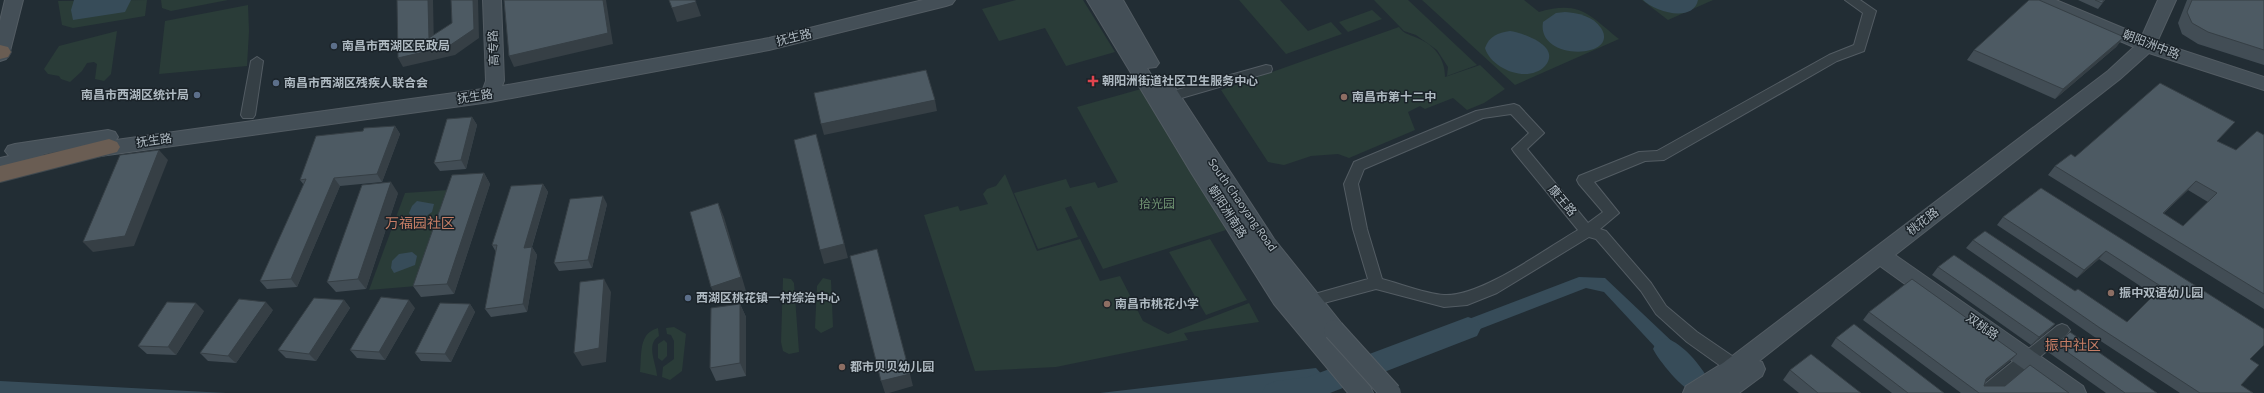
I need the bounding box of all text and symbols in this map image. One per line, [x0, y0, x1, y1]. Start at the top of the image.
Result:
street label: 抚生路 [774, 25, 814, 51]
street label: 朝阳洲中路 [2120, 26, 2182, 64]
street label: 高专路 [485, 30, 503, 66]
place label: 南昌市西湖区民政局 [342, 38, 450, 55]
marker: 南昌市西湖区民政局 [329, 41, 339, 51]
place label: 朝阳洲街道社区卫生服务中心 [1102, 73, 1258, 90]
place label: 南昌市西湖区残疾人联合会 [284, 75, 428, 92]
marker: 朝阳洲街道社区卫生服务中心 [1087, 75, 1099, 87]
marker: 南昌市西湖区残疾人联合会 [271, 78, 281, 88]
street label: 抚生路 [456, 86, 494, 108]
place label: 南昌市西湖区统计局 [81, 87, 189, 104]
place label: 南昌市第十二中 [1352, 89, 1436, 106]
marker: 南昌市西湖区统计局 [192, 90, 202, 100]
marker: 南昌市第十二中 [1339, 92, 1349, 102]
street label: 抚生路 [135, 130, 173, 152]
street label: South Chaoyang Road [1203, 155, 1281, 255]
street label: 朝阳洲南路 [1204, 182, 1250, 242]
street label: 康王路 [1544, 182, 1580, 220]
park label: 拾光园 [1139, 196, 1175, 213]
street label: 桃花路 [1904, 204, 1942, 240]
district label: 万福园社区 [385, 214, 455, 234]
place label: 振中双语幼儿园 [2119, 285, 2203, 302]
marker: 振中双语幼儿园 [2106, 288, 2116, 298]
place label: 西湖区桃花镇一村综治中心 [696, 290, 840, 307]
marker: 西湖区桃花镇一村综治中心 [683, 293, 693, 303]
place label: 南昌市桃花小学 [1115, 296, 1199, 313]
marker: 南昌市桃花小学 [1102, 299, 1112, 309]
street label: 双桃路 [1962, 310, 2002, 344]
district label: 振中社区 [2045, 336, 2101, 356]
place label: 都市贝贝幼儿园 [850, 359, 934, 376]
marker: 都市贝贝幼儿园 [837, 362, 847, 372]

